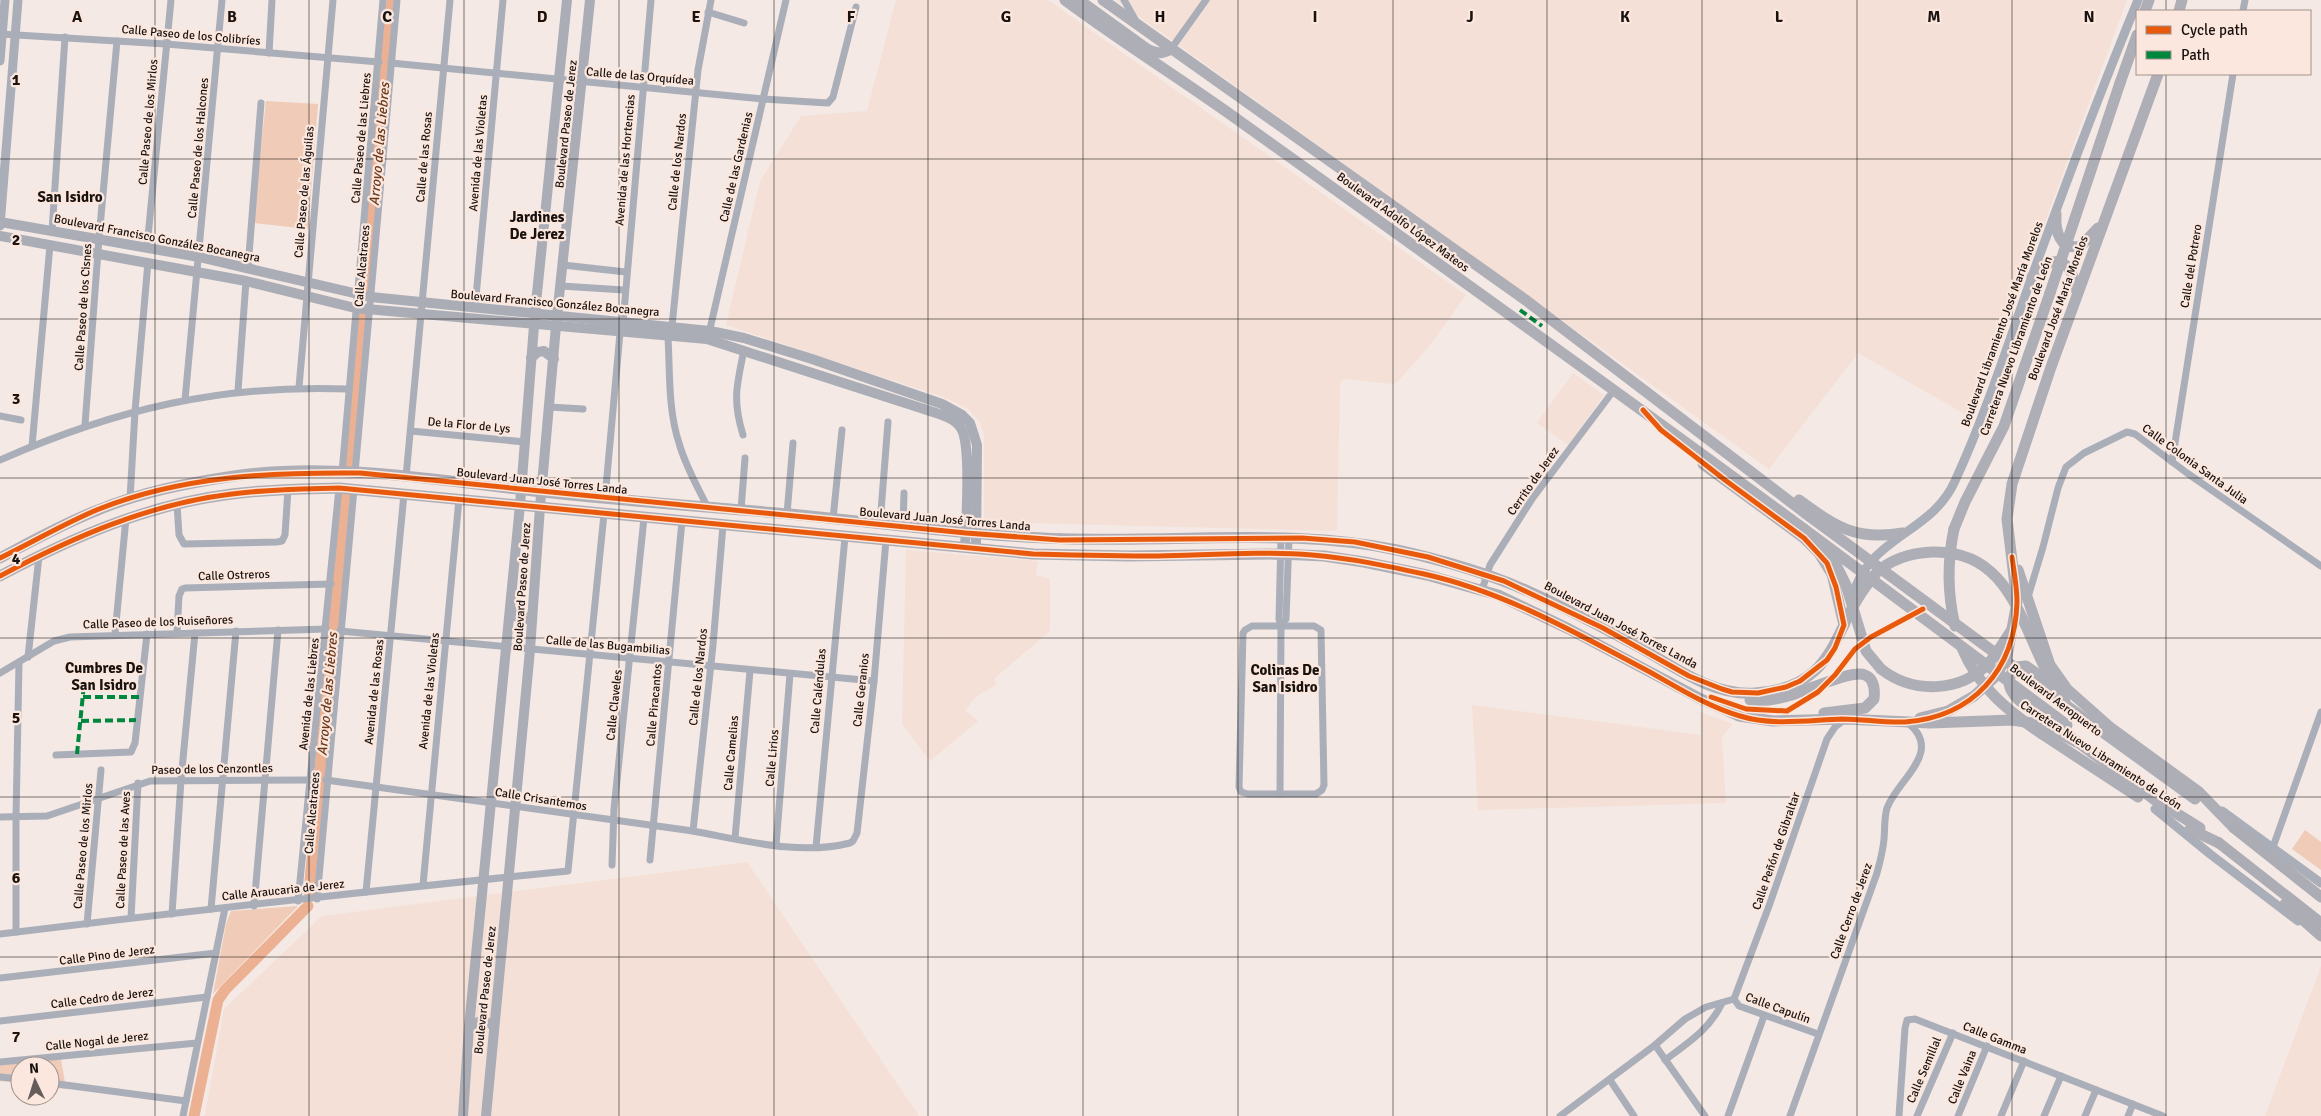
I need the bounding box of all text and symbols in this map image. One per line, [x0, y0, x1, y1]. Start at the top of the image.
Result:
text: A [72, 7, 83, 27]
text: B [227, 7, 237, 27]
text: C [382, 7, 392, 27]
text: D [537, 7, 548, 27]
text: E [691, 7, 701, 27]
text: F [847, 7, 856, 27]
text: G [1001, 7, 1011, 27]
text: H [1155, 7, 1165, 27]
text: I [1312, 7, 1318, 27]
text: J [1466, 7, 1474, 27]
text: K [1620, 7, 1630, 27]
text: L [1775, 7, 1784, 27]
text: M [1927, 7, 1941, 27]
text: N [2083, 7, 2095, 27]
legend [2136, 10, 2311, 75]
text: Cycle path [2181, 21, 2248, 39]
street label: Calle Paseo de los Colibríes [121, 22, 261, 49]
text: Path [2181, 46, 2210, 64]
street label: Calle Paseo de los Mirlos [136, 59, 161, 186]
street label: Boulevard Paseo de Jerez [552, 59, 581, 189]
street label: Calle de las Orquídea [586, 64, 694, 89]
text: 1 [12, 70, 21, 90]
street label: Calle Paseo de las Liebres [348, 72, 375, 204]
street label: Calle Paseo de los Halcones [185, 77, 212, 219]
water label: Arroyo de las Liebres [366, 80, 394, 206]
street label: Avenida de las Violetas [466, 94, 491, 212]
street label: Avenida de las Hortencias [612, 94, 639, 226]
street label: Calle de las Gardenias [716, 110, 756, 224]
street label: Calle de las Rosas [413, 111, 436, 203]
street label: Calle de los Nardos [665, 113, 690, 211]
street label: Calle Paseo de las Águilas [291, 126, 318, 259]
street label: Boulevard Adolfo López Mateos [1334, 169, 1472, 276]
district label: San Isidro [37, 188, 103, 206]
district label: Jardines De Jerez [509, 208, 565, 243]
street label: Boulevard Francisco González Bocanegra [53, 211, 261, 266]
street label: Boulevard Libramiento José María Morelos [1958, 219, 2047, 429]
street label: Calle del Potrero [2177, 223, 2206, 309]
street label: Calle Alcatraces [351, 224, 374, 308]
text: 2 [12, 230, 20, 250]
street label: Boulevard José María Morelos [2025, 234, 2092, 383]
street label: Calle Paseo de los Cisnes [72, 243, 95, 371]
street label: Carretera Nuevo Libramiento de León [1977, 254, 2056, 438]
street label: Boulevard Francisco González Bocanegra [450, 287, 660, 320]
text: 3 [12, 389, 20, 409]
street label: De la Flor de Lys [427, 414, 511, 437]
street label: Calle Colonia Santa Julia [2139, 421, 2251, 508]
street label: Cerrito de Jerez [1504, 444, 1563, 518]
street label: Boulevard Juan José Torres Landa [456, 465, 628, 498]
street label: Boulevard Juan José Torres Landa [859, 505, 1031, 534]
street label: Boulevard Paseo de Jerez [511, 522, 534, 652]
text: 4 [12, 549, 21, 569]
street label: Calle Ostreros [198, 567, 270, 584]
street label: Boulevard Juan José Torres Landa [1541, 578, 1700, 672]
street label: Calle Paseo de los Ruiseñores [83, 612, 233, 633]
street label: Calle de los Nardos [686, 628, 711, 726]
water label: Arroyo de las Liebres [314, 630, 342, 756]
street label: Avenida de las Violetas [416, 632, 443, 750]
street label: Calle de las Bugambilias [545, 633, 671, 658]
street label: Avenida de las Liebres [296, 637, 323, 751]
street label: Avenida de las Rosas [362, 639, 387, 745]
street label: Calle Caléndulas [807, 648, 830, 734]
street label: Calle Geranios [850, 652, 873, 728]
district label: Cumbres De San Isidro [65, 659, 143, 694]
district label: Colinas De San Isidro [1250, 661, 1320, 696]
street label: Boulevard Aeropuerto [2007, 661, 2105, 740]
street label: Calle Piracantos [643, 663, 666, 747]
street label: Calle Claveles [603, 669, 626, 741]
street label: Carretera Nuevo Libramiento de León [2017, 697, 2184, 813]
text: 5 [12, 708, 20, 728]
street label: Calle Camelias [721, 715, 742, 791]
street label: Calle Lirios [763, 729, 782, 787]
street label: Paseo de los Cenzontles [151, 761, 273, 778]
street label: Calle Alcatraces [301, 771, 324, 855]
street label: Calle Paseo de los Mirlos [71, 783, 96, 910]
street label: Calle Crisantemos [494, 785, 588, 814]
street label: Calle Peñón de Gibraltar [1749, 790, 1804, 912]
street label: Calle Paseo de las Aves [113, 791, 134, 909]
street label: Calle Cerro de Jerez [1827, 861, 1876, 961]
text: 6 [12, 868, 21, 888]
street label: Calle Araucaria de Jerez [221, 877, 345, 904]
street label: Boulevard Paseo de Jerez [471, 925, 500, 1055]
street label: Calle Pino de Jerez [58, 942, 156, 969]
street label: Calle Cedro de Jerez [50, 985, 154, 1012]
street label: Calle Capulín [1743, 990, 1812, 1027]
street label: Calle Gamma [1961, 1019, 2029, 1058]
text: 7 [12, 1027, 21, 1047]
street label: Calle Nogal de Jerez [45, 1029, 149, 1054]
street label: Calle Semillal [1904, 1034, 1945, 1106]
street label: Calle Vaina [1945, 1048, 1980, 1106]
north arrow [10, 1056, 60, 1106]
text: N [29, 1060, 40, 1077]

